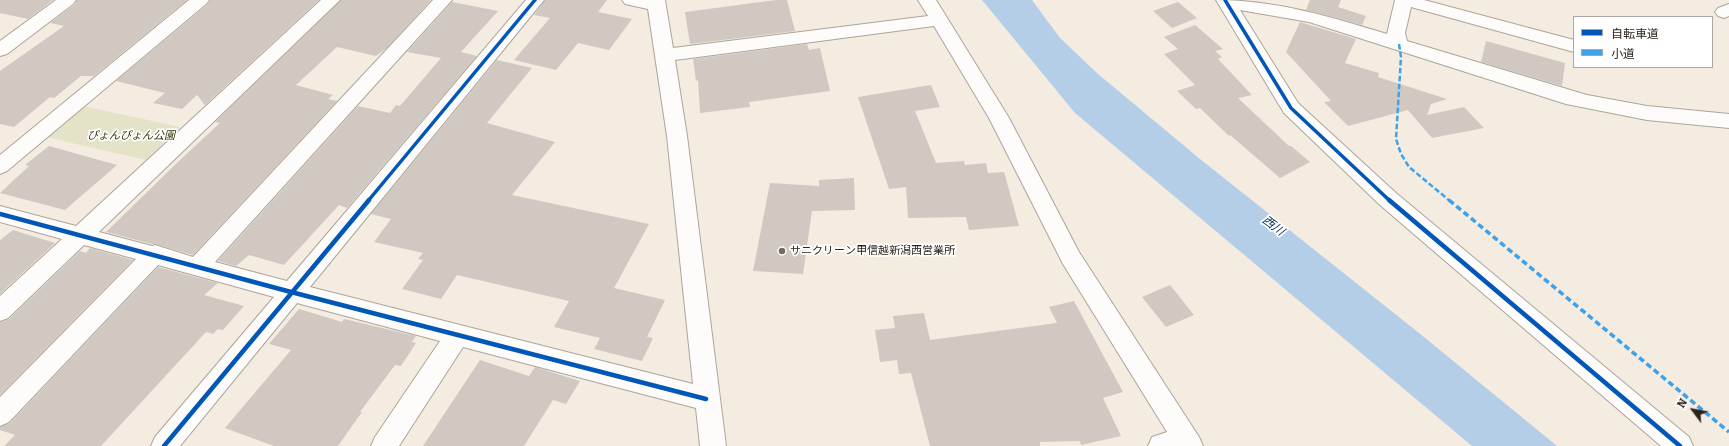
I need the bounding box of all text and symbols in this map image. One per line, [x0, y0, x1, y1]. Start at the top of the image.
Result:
legend [1573, 16, 1713, 68]
text: 自転車道 [1611, 27, 1659, 41]
text: 小道 [1611, 47, 1635, 61]
park label: ぴょんぴょん公園 [87, 129, 175, 143]
water label: 西川 [1259, 213, 1287, 239]
place label: サニクリーン甲信越新潟西営業所 [790, 244, 955, 258]
marker: サニクリーン甲信越新潟西営業所 [777, 246, 787, 256]
north arrow [1673, 390, 1713, 430]
text: N [1675, 396, 1690, 410]

